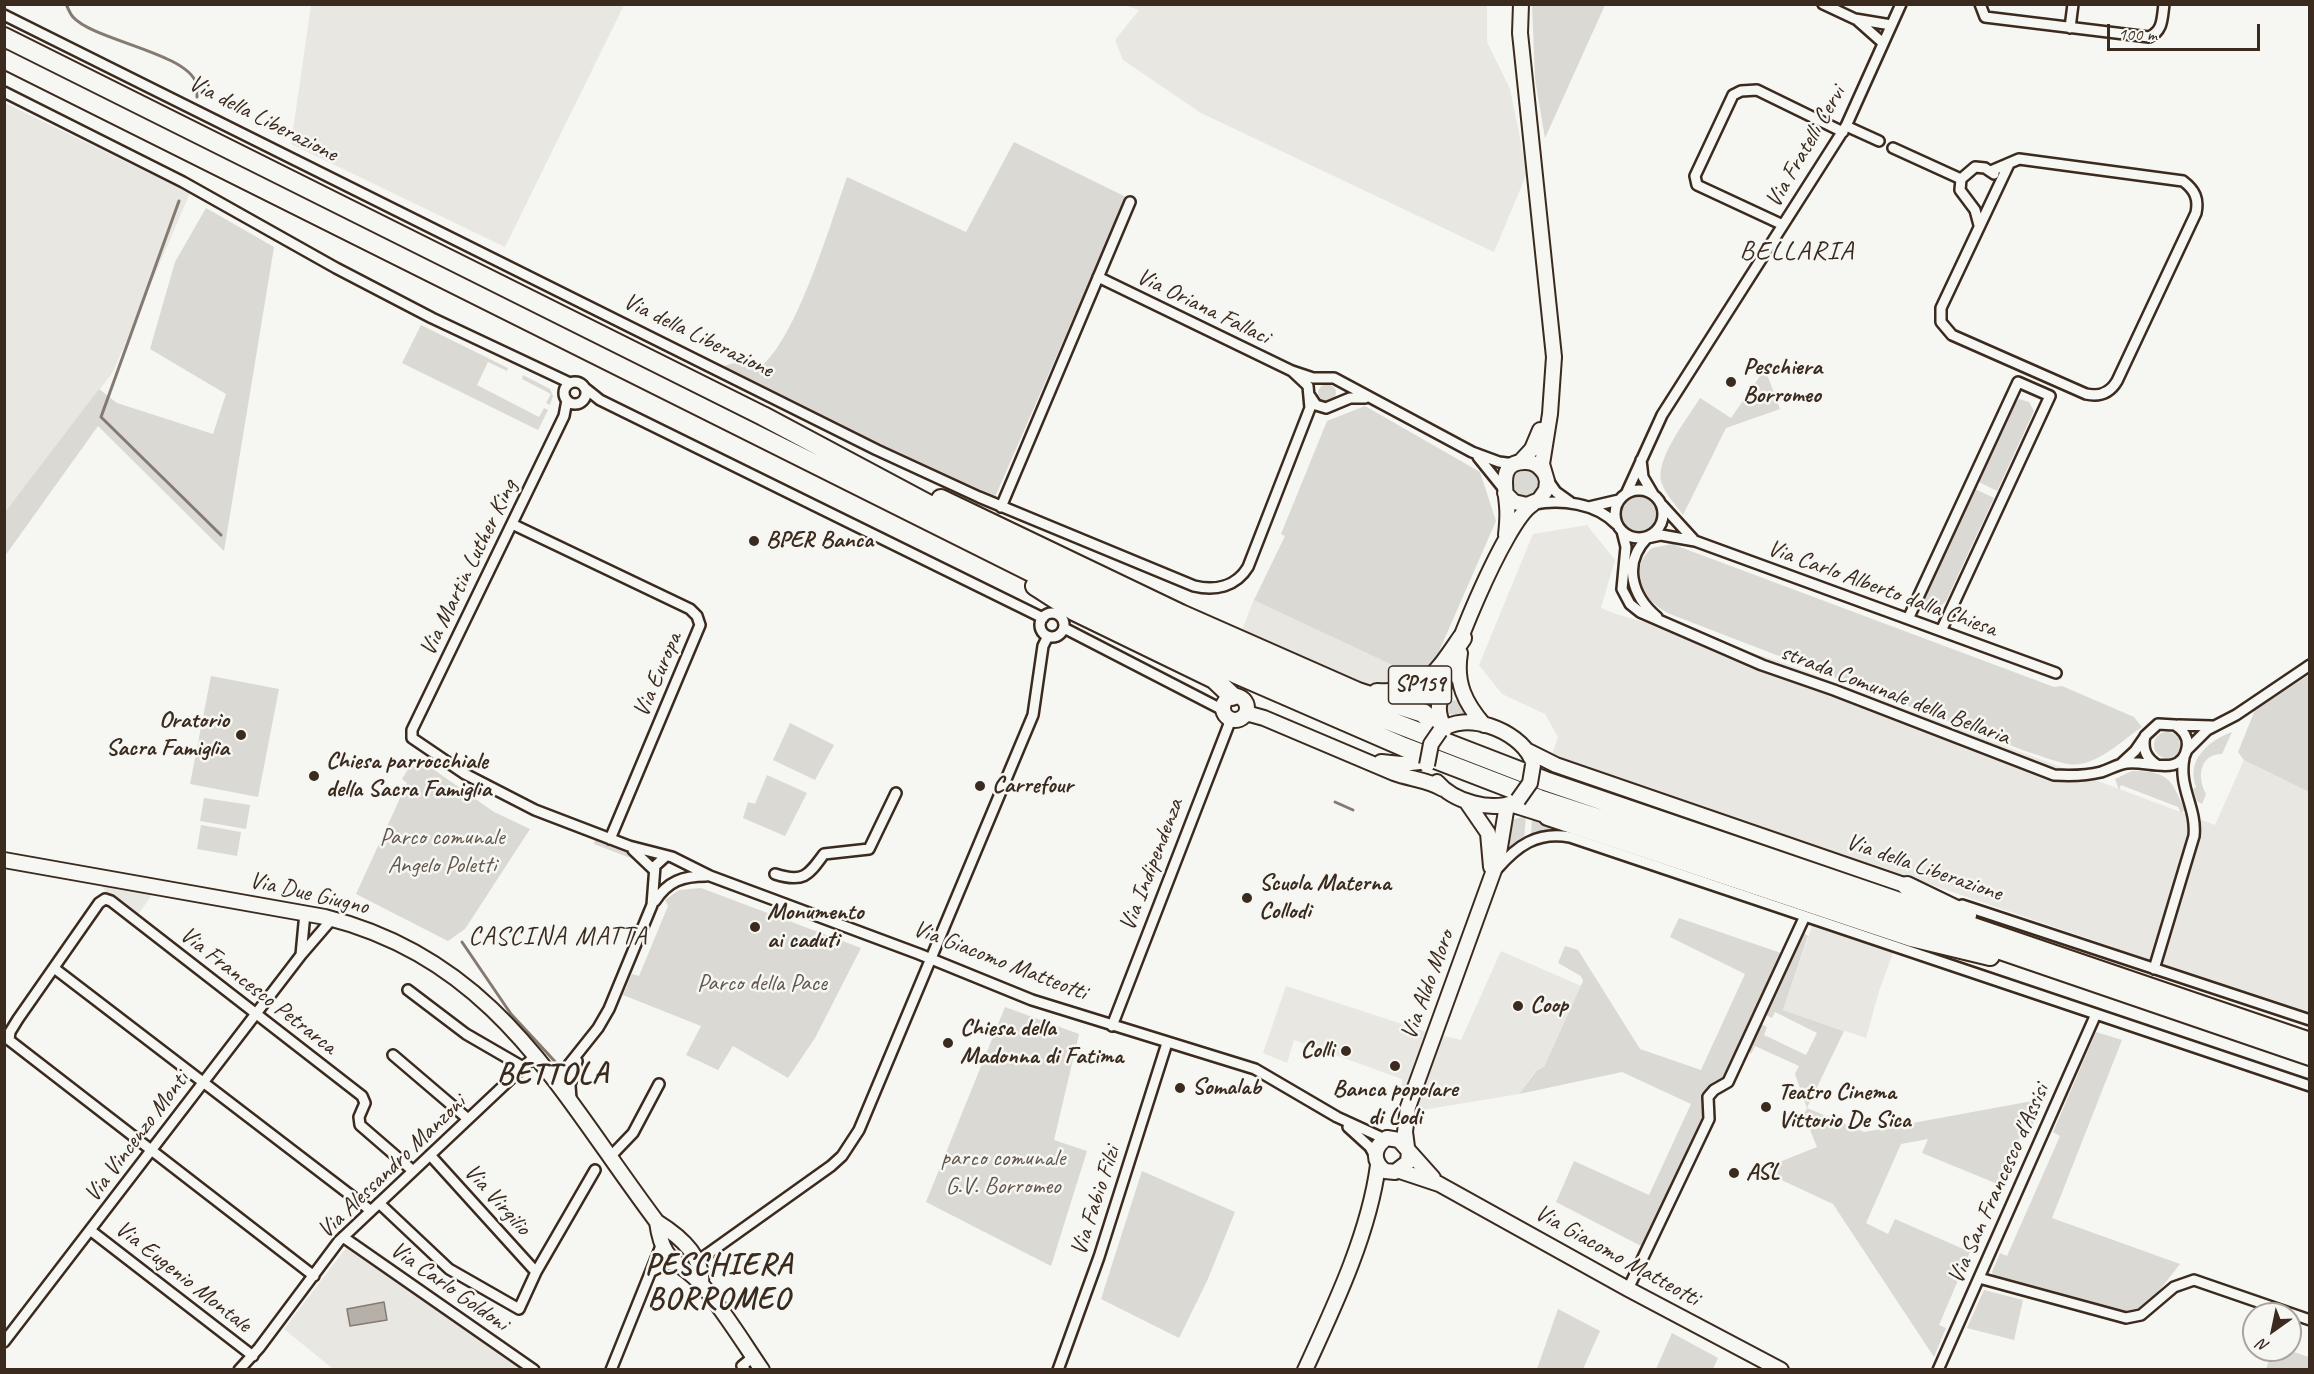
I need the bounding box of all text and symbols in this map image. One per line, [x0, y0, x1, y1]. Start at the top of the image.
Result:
scale bar [2110, 12, 2263, 50]
text: 100 m [2118, 23, 2157, 45]
street label: Via della Liberazione [184, 69, 342, 169]
street label: Via Fratelli Cervi [1760, 81, 1852, 213]
district label: BELLARIA [1740, 236, 1854, 268]
street label: Via Oriana Fallaci [1132, 262, 1274, 352]
street label: Via della Liberazione [618, 287, 778, 385]
place label: Peschiera Borromeo [1743, 354, 1822, 410]
marker: Peschiera Borromeo [1724, 375, 1738, 389]
street label: Via Martin Luther King [414, 475, 524, 661]
place label: BPER Banca [766, 527, 873, 555]
marker: BPER Banca [747, 534, 761, 548]
street label: Via Carlo Alberto dalla Chiesa [1763, 534, 2001, 644]
street label: Via Europa [627, 628, 689, 722]
street label: strada Comunale della Bellaria [1776, 638, 2014, 752]
road number: SP159 [1388, 666, 1452, 704]
place label: Oratorio Sacra Famiglia [106, 707, 229, 763]
marker: Oratorio Sacra Famiglia [234, 728, 248, 742]
place label: Chiesa parrocchiale della Sacra Famiglia [326, 748, 491, 804]
marker: Chiesa parrocchiale della Sacra Famiglia [307, 769, 321, 783]
place label: Carrefour [992, 772, 1073, 800]
marker: Carrefour [973, 779, 987, 793]
street label: Via Indipendenza [1114, 795, 1190, 935]
park label: Parco comunale Angelo Poletti [379, 824, 505, 880]
street label: Via della Liberazione [1842, 828, 2006, 908]
street label: Via Due Giugno [247, 866, 371, 922]
place label: Scuola Materna Collodi [1259, 870, 1391, 926]
marker: Scuola Materna Collodi [1240, 891, 1254, 905]
place label: Monumento ai caduti [767, 899, 863, 955]
street label: Via Giacomo Matteotti [909, 915, 1091, 1007]
marker: Monumento ai caduti [748, 920, 762, 934]
street label: Via Francesco Petrarca [174, 921, 342, 1061]
district label: CASCINA MATTA [468, 921, 648, 953]
street label: Via Aldo Moro [1395, 926, 1461, 1044]
park label: Parco della Pace [697, 970, 827, 998]
place label: Coop [1530, 992, 1568, 1020]
marker: Coop [1511, 999, 1525, 1013]
place label: Chiesa della Madonna di Fatima [960, 1015, 1123, 1071]
marker: Chiesa della Madonna di Fatima [941, 1036, 955, 1050]
place label: Colli [1301, 1037, 1334, 1065]
marker: Colli [1339, 1044, 1353, 1058]
district label: BETTOLA [498, 1057, 608, 1093]
marker: Banca popolare di Lodi [1388, 1059, 1402, 1073]
street label: Via Vincenzo Monti [78, 1066, 196, 1208]
place label: Somalab [1192, 1074, 1261, 1102]
place label: Banca popolare di Lodi [1332, 1076, 1458, 1132]
place label: Teatro Cinema Vittorio De Sica [1778, 1079, 1911, 1135]
street label: Via San Francesco d'Assisi [1942, 1080, 2056, 1288]
marker: Somalab [1173, 1081, 1187, 1095]
street label: Via Alessandro Manzoni [312, 1089, 472, 1245]
marker: Teatro Cinema Vittorio De Sica [1759, 1100, 1773, 1114]
street label: Via Fabio Filzi [1065, 1143, 1127, 1259]
park label: parco comunale G.V. Borromeo [941, 1145, 1065, 1201]
street label: Via Virgilio [457, 1158, 537, 1242]
place label: ASL [1746, 1159, 1780, 1187]
marker: ASL [1727, 1166, 1741, 1180]
street label: Via Giacomo Matteotti [1530, 1199, 1704, 1313]
street label: Via Eugenio Montale [109, 1215, 257, 1339]
street label: Via Carlo Goldoni [384, 1236, 514, 1338]
district label: PESCHIERA BORROMEO [645, 1248, 793, 1318]
north arrow [2242, 1302, 2302, 1362]
text: N [2254, 1334, 2273, 1357]

